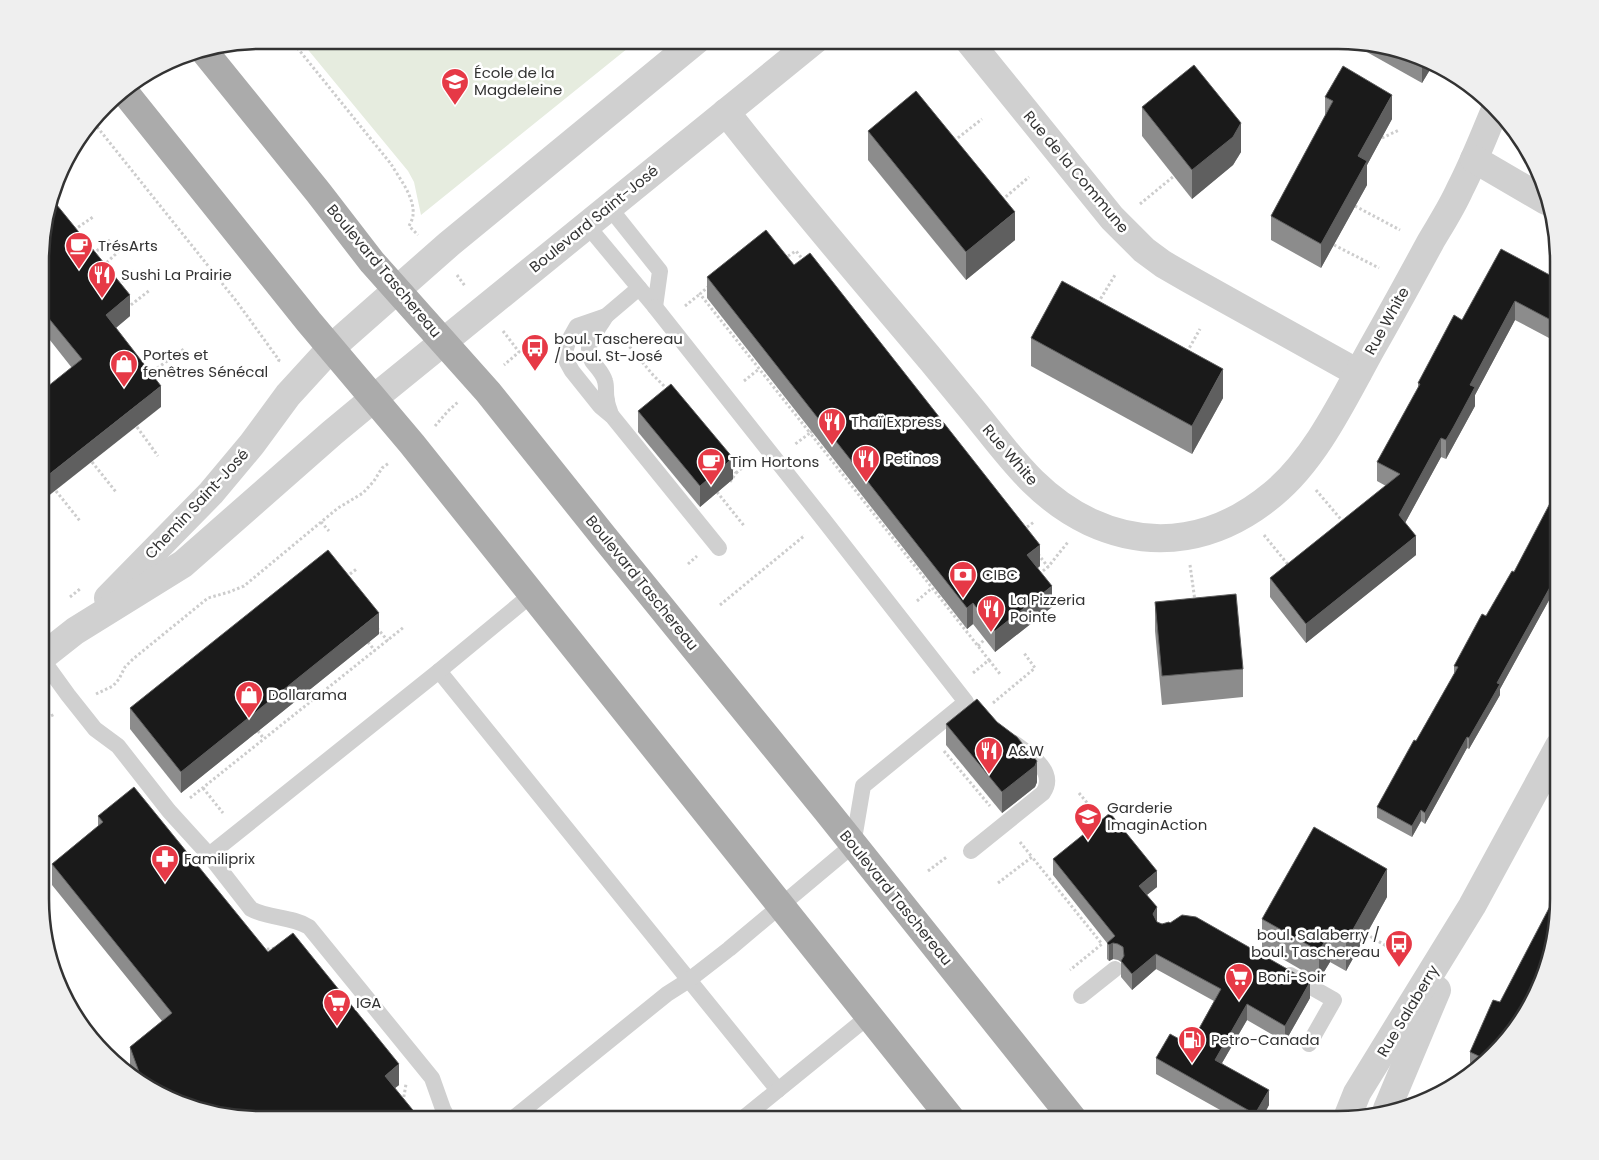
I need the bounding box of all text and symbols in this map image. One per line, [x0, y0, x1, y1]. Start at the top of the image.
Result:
place label: École de la Magdeleine [474, 62, 562, 100]
school or university icon: École de la Magdeleine [440, 67, 470, 106]
street label: Rue de la Commune [1019, 106, 1134, 237]
street label: Boulevard Saint-José [525, 160, 663, 277]
street label: Boulevard Taschereau [322, 199, 447, 342]
cafe icon: TrésArts [64, 231, 94, 270]
place label: TrésArts [98, 235, 158, 256]
restaurant icon: Sushi La Prairie [87, 260, 117, 299]
place label: Sushi La Prairie [121, 264, 232, 285]
street label: Rue White [1359, 283, 1414, 359]
place label: boul. Taschereau / boul. St-José [554, 328, 683, 366]
bus stop icon: boul. Taschereau / boul. St-José [520, 333, 550, 372]
place label: Portes et fenêtres Sénécal [143, 344, 268, 382]
shop icon: Portes et fenêtres Sénécal [109, 349, 139, 388]
restaurant icon: Thaï Express [817, 407, 847, 446]
place label: Thaï Express [851, 411, 942, 432]
street label: Rue White [978, 420, 1043, 490]
street label: Chemin Saint-José [140, 444, 253, 563]
restaurant icon: Petinos [851, 444, 881, 483]
cafe icon: Tim Hortons [696, 447, 726, 486]
place label: Petinos [885, 448, 939, 469]
place label: Tim Hortons [730, 451, 819, 472]
street label: Boulevard Taschereau [581, 511, 704, 655]
bank icon: CIBC [948, 560, 978, 599]
place label: CIBC [982, 564, 1018, 585]
place label: La Pizzeria Pointe [1010, 589, 1085, 627]
restaurant icon: La Pizzeria Pointe [976, 594, 1006, 633]
shop icon: Dollarama [234, 680, 264, 719]
place label: Dollarama [268, 684, 347, 705]
restaurant icon: A&W [974, 736, 1004, 775]
place label: A&W [1008, 740, 1044, 761]
place label: Garderie ImaginAction [1107, 797, 1207, 835]
school or university icon: Garderie ImaginAction [1073, 802, 1103, 841]
street label: Boulevard Taschereau [835, 826, 958, 970]
pharmacy icon: Familiprix [150, 844, 180, 883]
place label: Familiprix [184, 848, 255, 869]
place label: boul. Salaberry / boul. Taschereau [1251, 924, 1380, 962]
bus stop icon: boul. Salaberry / boul. Taschereau [1384, 929, 1414, 968]
street label: Rue Salaberry [1372, 960, 1444, 1061]
supermarket icon: Boni-Soir [1224, 962, 1254, 1001]
place label: Boni-Soir [1258, 966, 1326, 987]
supermarket icon: IGA [322, 988, 352, 1027]
place label: IGA [356, 992, 381, 1013]
fuel station icon: Petro-Canada [1177, 1025, 1207, 1064]
place label: Petro-Canada [1211, 1029, 1320, 1050]

